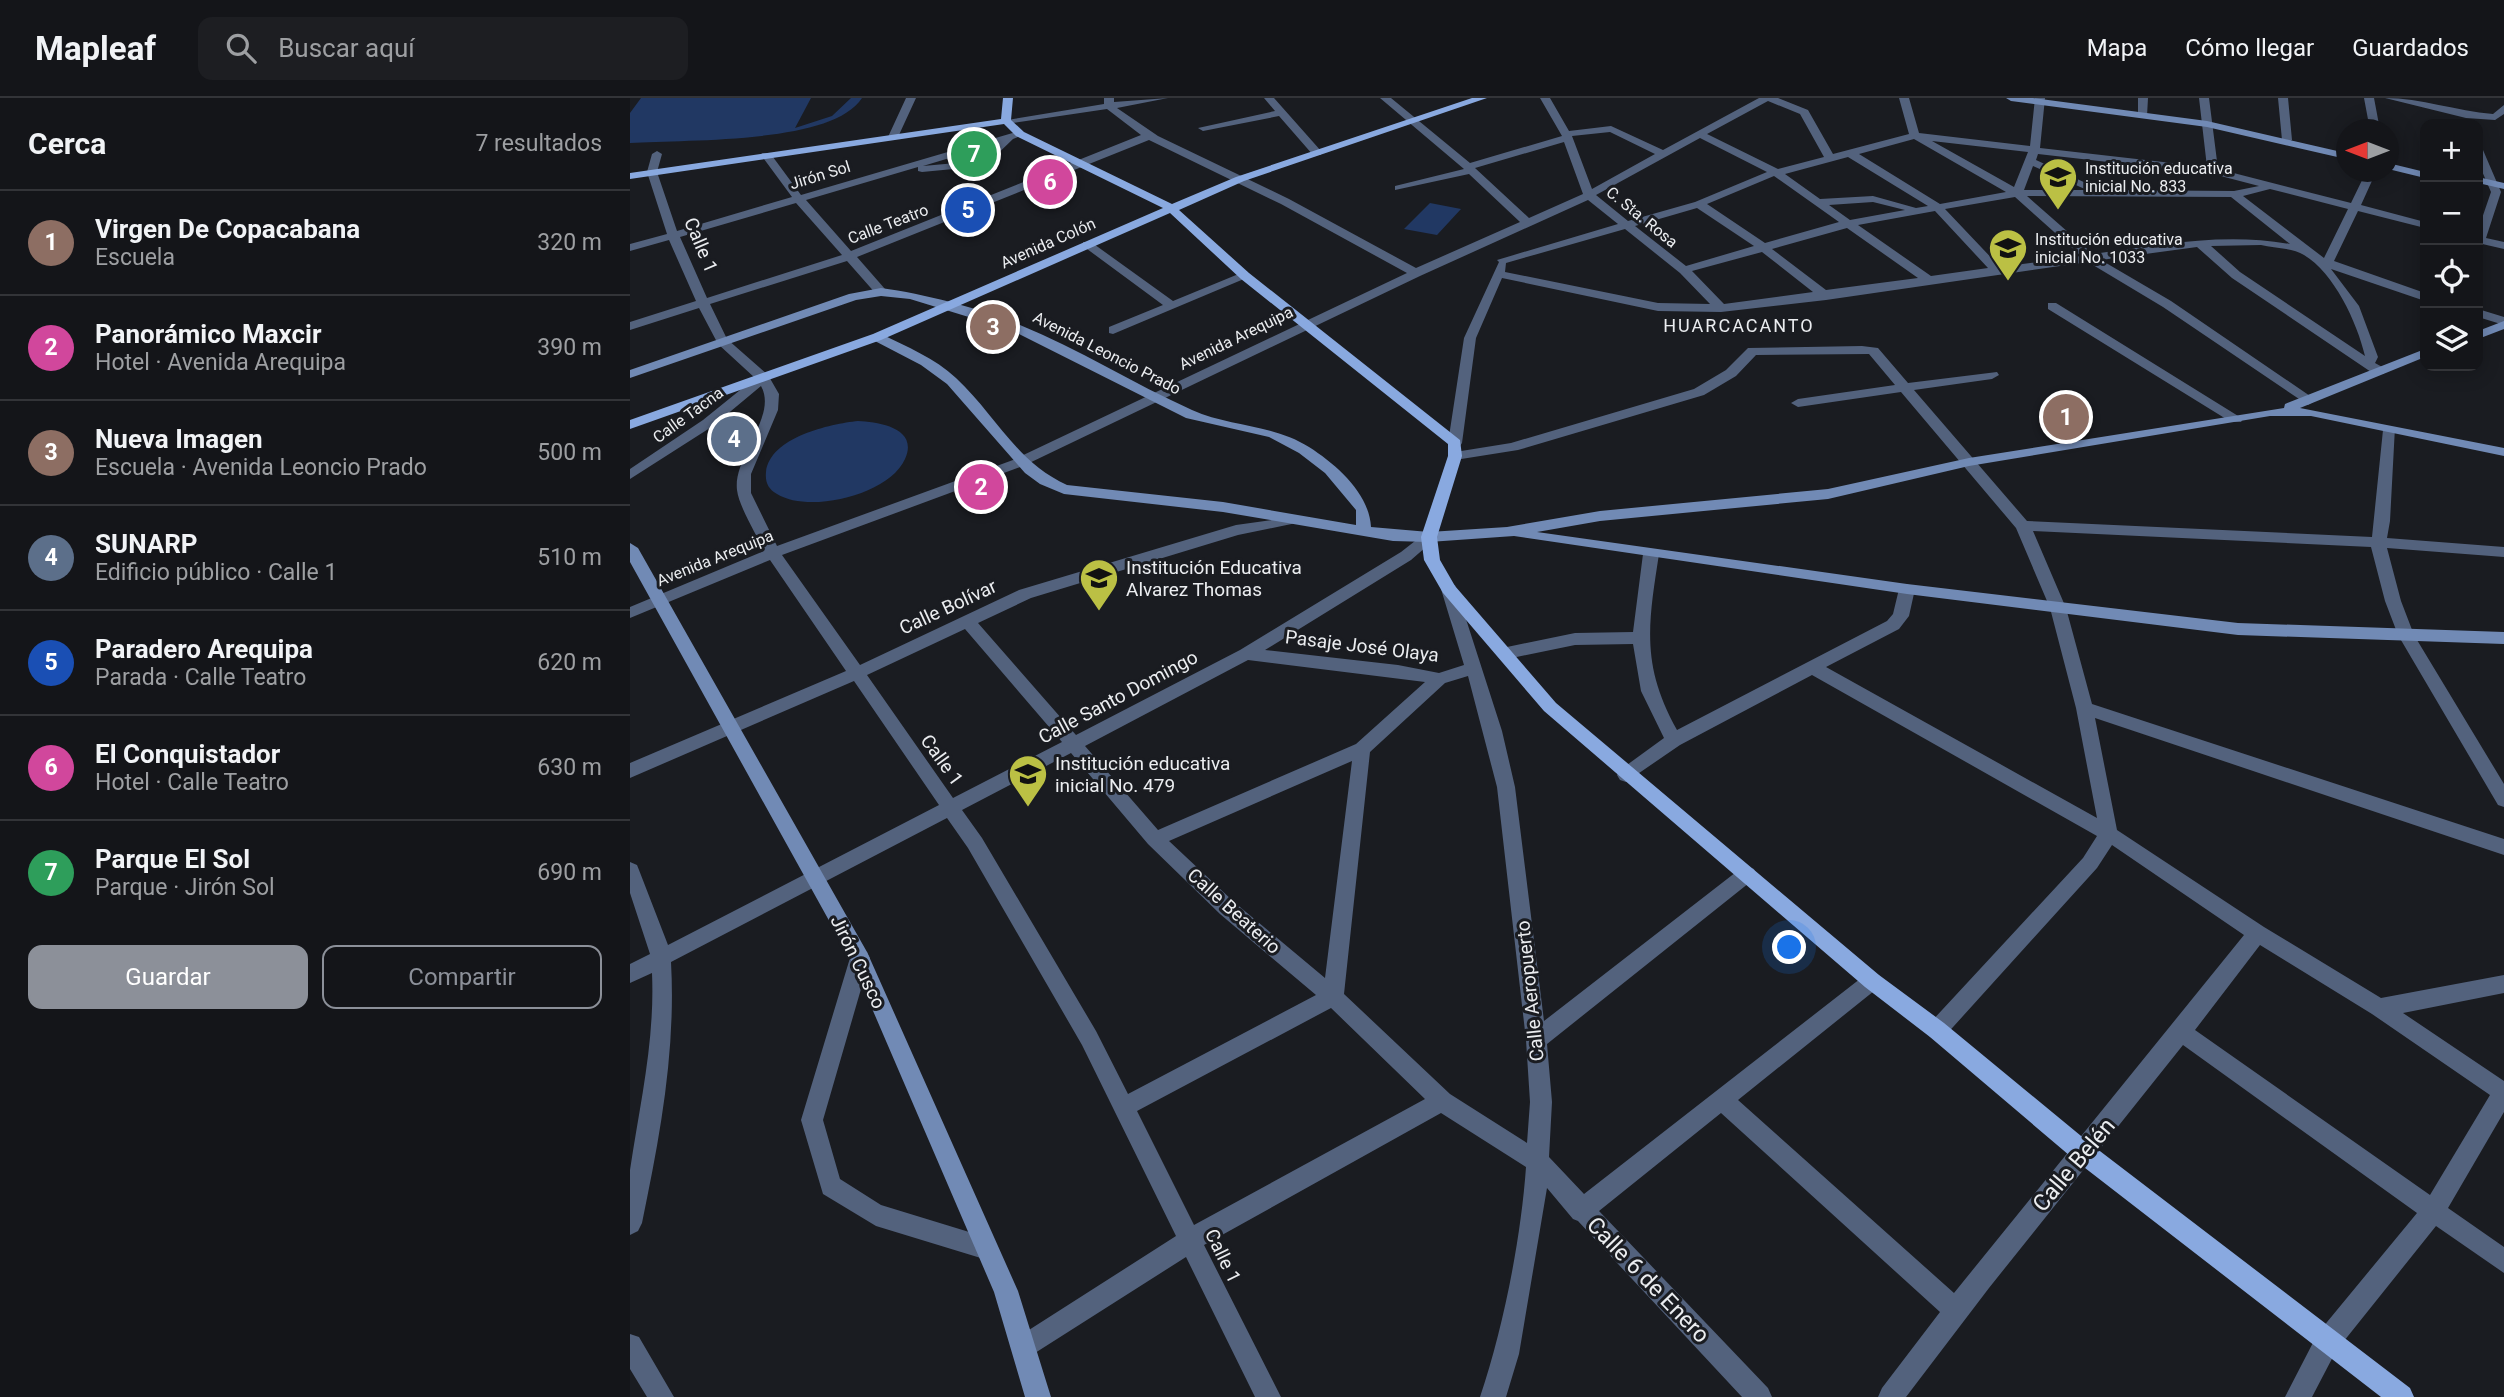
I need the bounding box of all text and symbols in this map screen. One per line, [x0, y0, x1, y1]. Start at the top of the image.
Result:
search box [198, 17, 688, 80]
text: Mapleaf [35, 29, 156, 68]
icon: search [222, 29, 260, 67]
text: Buscar aquí [278, 33, 415, 63]
text: Mapa [2087, 34, 2147, 62]
text: Cómo llegar [2185, 34, 2314, 62]
text: Guardados [2352, 34, 2469, 62]
north arrow [2336, 119, 2399, 182]
map controls [2420, 119, 2483, 371]
button: + [2420, 119, 2483, 182]
text: Cerca [28, 126, 106, 161]
pin: 7 [951, 128, 997, 180]
text: 7 resultados [475, 130, 602, 157]
pin: 6 [1027, 156, 1073, 208]
school or university icon: Institución educativa inicial No. 833 [2037, 156, 2079, 211]
street label: Jirón Sol [787, 157, 853, 193]
place label: Institución educativa inicial No. 833 [2085, 159, 2233, 196]
button: − [2420, 182, 2483, 245]
street label: C. Sta. Rosa [1603, 183, 1681, 251]
pin: 5 [945, 184, 991, 236]
street label: Calle Teatro [845, 200, 931, 248]
text: Virgen De Copacabana [95, 214, 360, 244]
street label: Calle 1 [679, 214, 723, 276]
street label: Avenida Colón [998, 214, 1098, 272]
school or university icon: Institución educativa inicial No. 1033 [1987, 227, 2029, 282]
text: 1 [44, 229, 58, 256]
text: 320 m [537, 229, 602, 256]
place label: Institución educativa inicial No. 1033 [2035, 230, 2183, 267]
text: Escuela [95, 244, 175, 271]
button: locate [2420, 245, 2483, 308]
pin: 3 [970, 301, 1016, 353]
street label: Avenida Arequipa [1176, 302, 1296, 374]
street label: Avenida Leoncio Prado [1030, 308, 1184, 398]
button: layers [2420, 308, 2483, 371]
district label: HUARCACANTO [1663, 315, 1815, 336]
text: Panorámico Maxcir [95, 319, 321, 349]
text: 2 [44, 334, 58, 361]
text: 390 m [537, 334, 602, 361]
text: Hotel · Avenida Arequipa [95, 349, 346, 376]
street label: Calle Tacna [649, 383, 727, 447]
pin: 1 [2043, 391, 2089, 443]
pin: 4 [711, 413, 757, 465]
text: Nueva Imagen [95, 424, 263, 454]
text: 3 [44, 439, 58, 466]
text: 500 m [537, 439, 602, 466]
text: Escuela · Avenida Leoncio Prado [95, 454, 427, 481]
pin: 2 [958, 461, 1004, 513]
street label: Avenida Arequipa [654, 526, 776, 590]
text: SUNARP [95, 529, 198, 559]
text: 4 [44, 544, 58, 571]
text: 510 m [537, 544, 602, 571]
place label: Institución Educativa Alvarez Thomas [1126, 556, 1302, 601]
school or university icon: Institución Educativa Alvarez Thomas [1078, 557, 1120, 612]
text: Edificio público · Calle 1 [95, 559, 337, 586]
street label: Calle Bolívar [896, 574, 1001, 640]
street label: Pasaje José Olaya [1284, 625, 1440, 667]
text: Paradero Arequipa [95, 634, 313, 664]
street label: Calle Santo Domingo [1034, 645, 1202, 749]
text: 5 [44, 649, 58, 676]
text: 620 m [537, 649, 602, 676]
text: Parada · Calle Teatro [95, 664, 306, 691]
street label: Calle 1 [916, 730, 968, 790]
text: El Conquistador [95, 739, 280, 769]
place label: Institución educativa inicial No. 479 [1055, 752, 1230, 797]
school or university icon: Institución educativa inicial No. 479 [1007, 753, 1049, 808]
text: 6 [44, 754, 58, 781]
text: 630 m [537, 754, 602, 781]
text: Hotel · Calle Teatro [95, 769, 289, 796]
text: Parque El Sol [95, 844, 250, 874]
text: 7 [44, 859, 58, 886]
text: 690 m [537, 859, 602, 886]
street label: Calle Beaterio [1183, 863, 1285, 959]
text: Parque · Jirón Sol [95, 874, 275, 901]
street label: Jirón Cusco [826, 912, 890, 1012]
street label: Calle Aeropuerto [1511, 920, 1549, 1062]
your location [1772, 930, 1806, 964]
button: Guardar [28, 945, 308, 1009]
button: Compartir [322, 945, 602, 1009]
street label: Calle Belén [2027, 1113, 2121, 1217]
street label: Calle 6 de Enero [1581, 1211, 1715, 1349]
street label: Calle 1 [1200, 1225, 1246, 1287]

